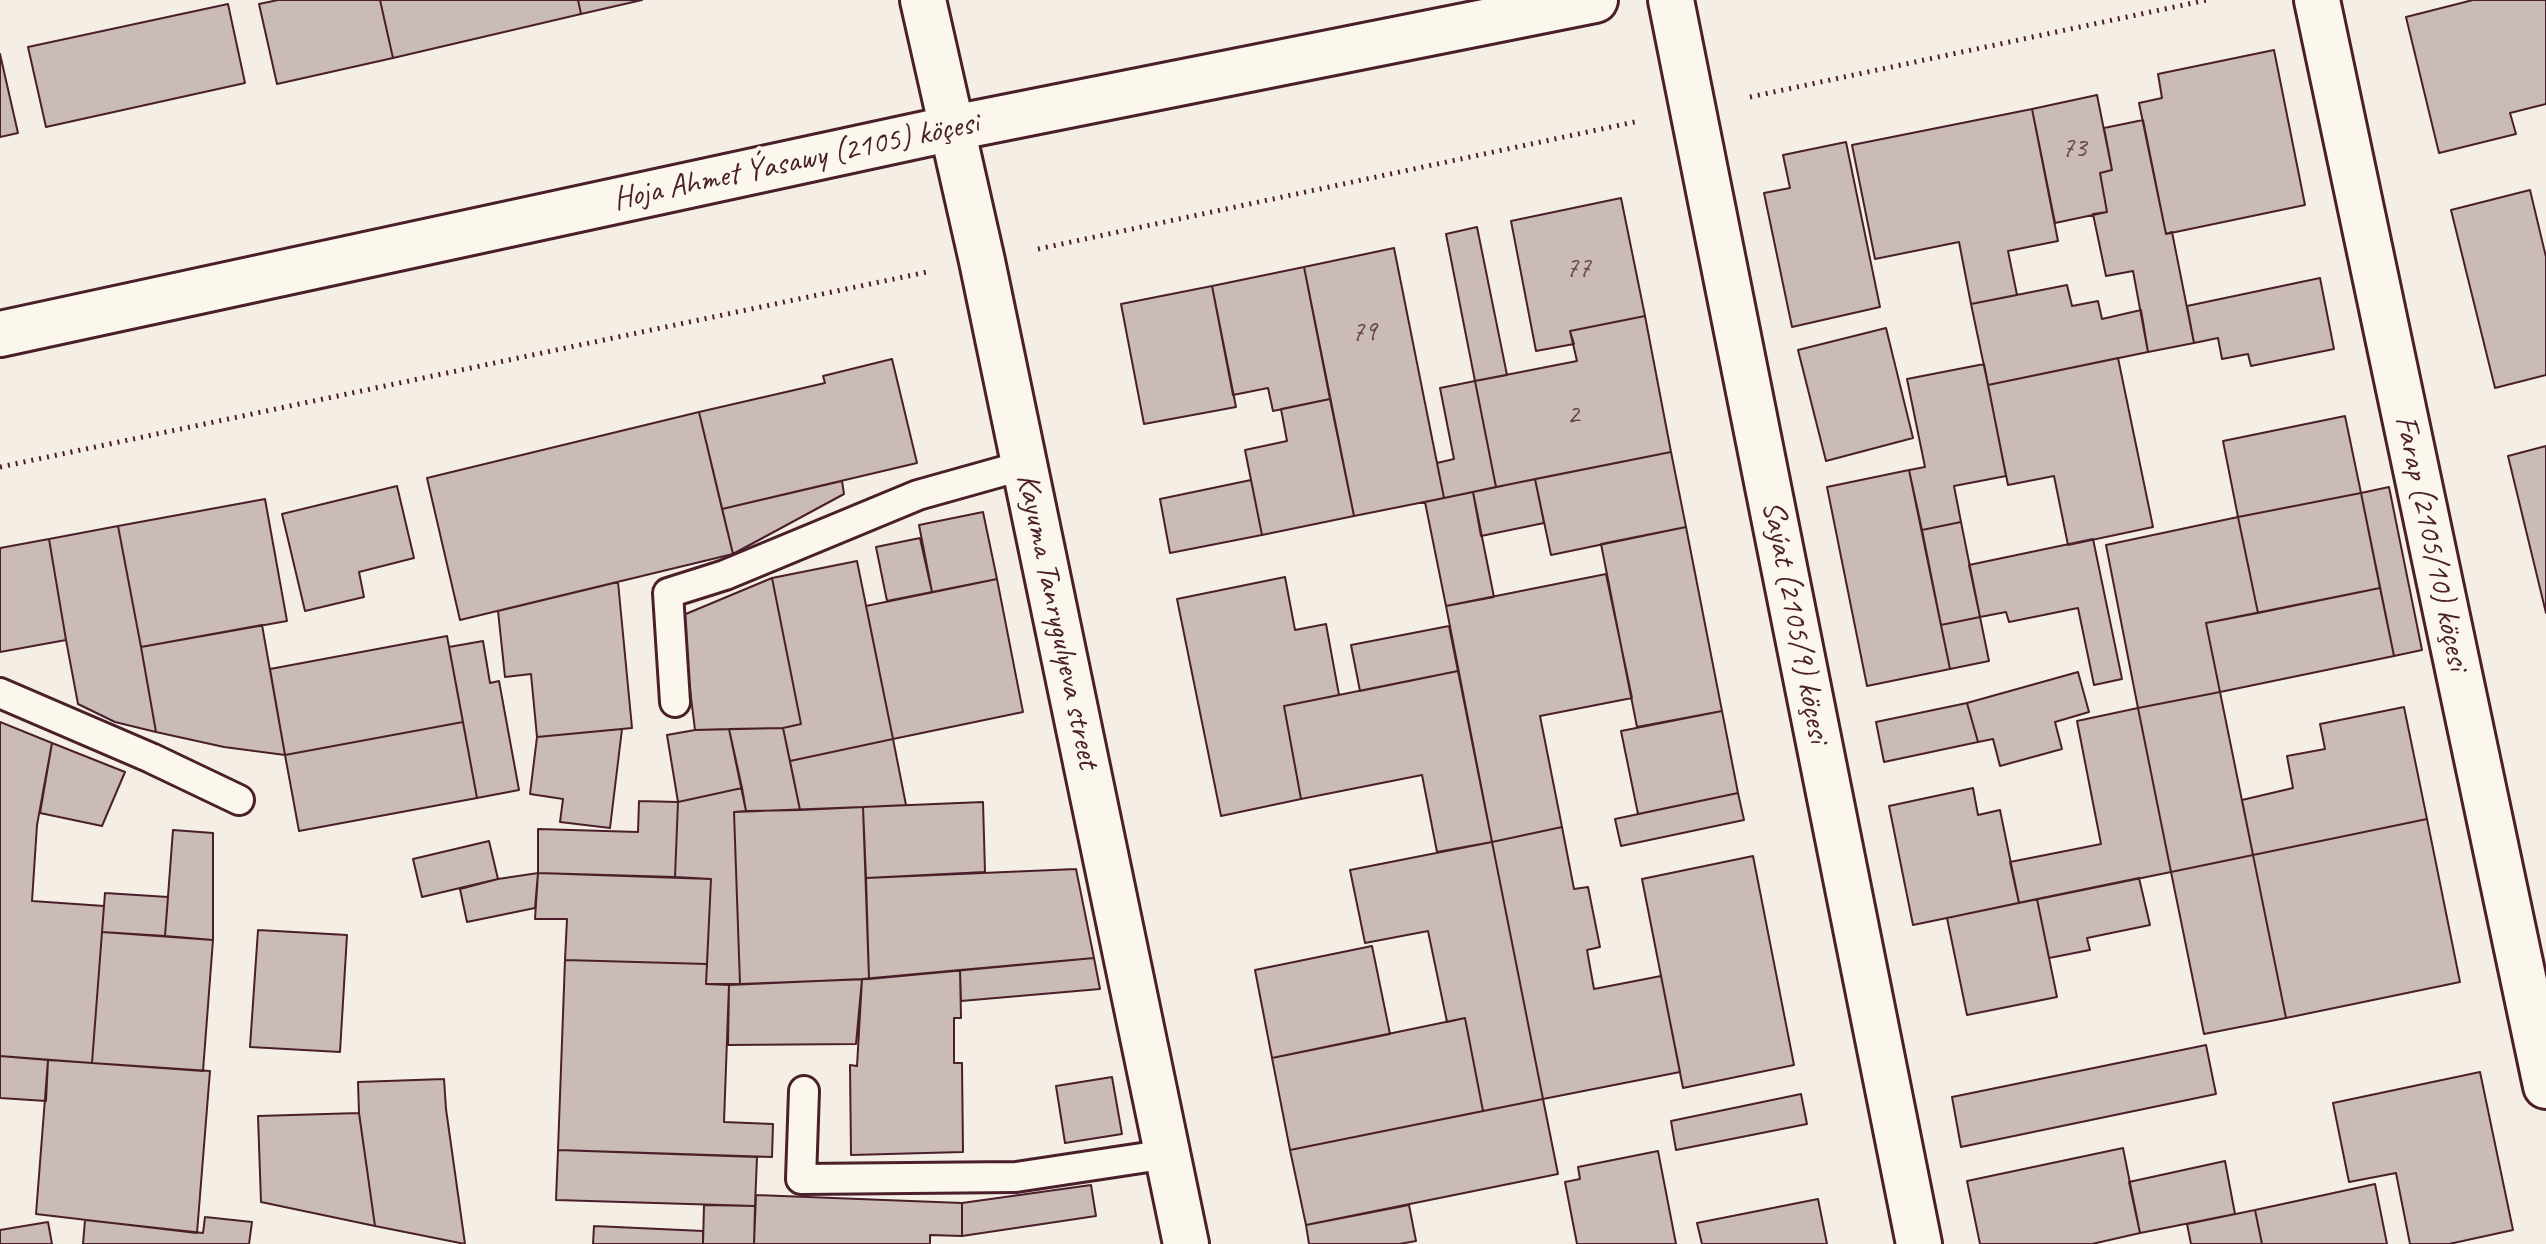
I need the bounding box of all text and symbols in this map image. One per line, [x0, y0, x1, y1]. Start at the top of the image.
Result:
street label: Hoja Ahmet Ýasawy (2105) köçesi [610, 104, 982, 220]
house number: 73 [2061, 132, 2087, 166]
house number: 77 [1565, 252, 1591, 286]
house number: 79 [1351, 316, 1377, 350]
house number: 2 [1567, 399, 1579, 433]
street label: Farap (2105/10) köçesi [2385, 412, 2477, 674]
street label: Kayuma Tanrygulyeva street [1007, 470, 1107, 772]
street label: Saýat (2105/9) köçesi [1753, 498, 1837, 746]

